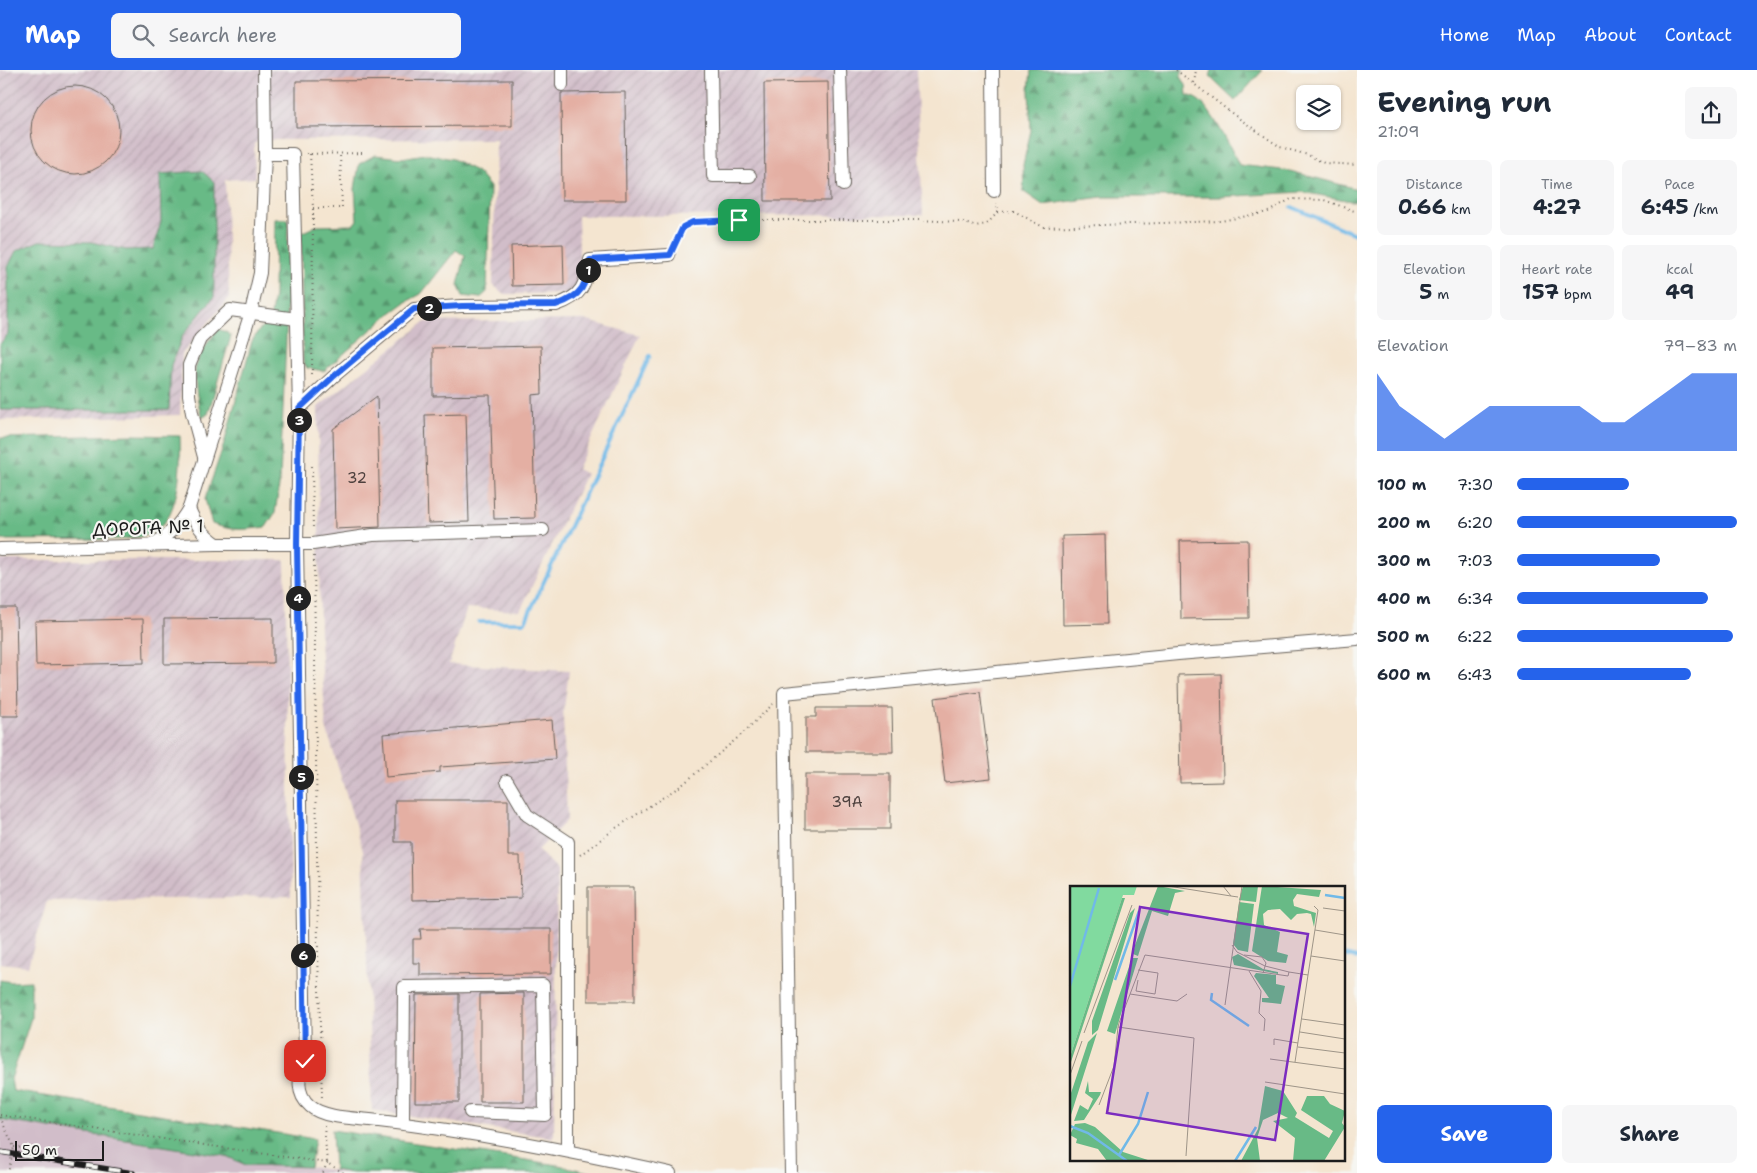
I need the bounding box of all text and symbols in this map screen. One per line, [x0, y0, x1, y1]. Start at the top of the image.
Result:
search box [111, 13, 461, 58]
text: Map [25, 19, 81, 51]
icon: search [129, 21, 157, 49]
text: Search here [169, 23, 277, 48]
text: Home [1440, 23, 1489, 47]
text: Map [1517, 23, 1556, 47]
text: About [1584, 23, 1637, 47]
text: Contact [1665, 23, 1732, 47]
text: Evening run [1377, 83, 1552, 121]
map controls [1296, 85, 1341, 130]
button: layers [1296, 85, 1341, 130]
button: share [1685, 87, 1737, 139]
text: 21:09 [1377, 121, 1419, 142]
text: Distance [1406, 175, 1463, 193]
text: Time [1541, 175, 1573, 193]
text: Pace [1664, 175, 1695, 193]
text: 0.66 [1398, 193, 1446, 221]
text: 4:27 [1533, 193, 1581, 221]
text: 6:45 [1641, 193, 1689, 221]
pin [718, 199, 760, 241]
text: km [1446, 200, 1471, 218]
text: /km [1689, 200, 1718, 218]
icon: arrive [725, 206, 753, 234]
pin: 1 [576, 258, 600, 282]
text: Elevation [1403, 260, 1466, 278]
text: Heart rate [1521, 260, 1593, 278]
text: kcal [1666, 260, 1693, 278]
text: 1 [585, 261, 592, 279]
text: 5 [1419, 278, 1432, 306]
text: 157 [1522, 278, 1559, 306]
text: 49 [1665, 278, 1694, 306]
text: m [1432, 285, 1449, 303]
text: bpm [1559, 285, 1592, 303]
pin: 2 [416, 296, 442, 320]
text: 2 [425, 299, 434, 317]
text: Elevation [1377, 335, 1449, 356]
text: 79–83 m [1663, 335, 1737, 356]
pin: 3 [286, 408, 312, 432]
text: 3 [295, 411, 304, 429]
house number: 32 [347, 468, 367, 488]
text: 100 m [1377, 474, 1426, 495]
text: 7:30 [1457, 474, 1493, 495]
text: 200 m [1377, 512, 1430, 533]
text: 6:20 [1457, 512, 1493, 533]
street label: ДОРОГА № 1 [92, 514, 204, 542]
text: 300 m [1377, 550, 1431, 571]
text: 7:03 [1457, 550, 1493, 571]
pin: 4 [286, 586, 310, 610]
text: 400 m [1377, 588, 1431, 609]
text: 6:34 [1457, 588, 1493, 609]
text: 4 [294, 589, 303, 607]
text: 500 m [1377, 626, 1429, 647]
text: 6:22 [1457, 626, 1493, 647]
text: 600 m [1377, 664, 1431, 685]
text: 6:43 [1457, 664, 1492, 685]
pin: 5 [288, 764, 314, 790]
text: 5 [297, 768, 306, 786]
house number: 39А [831, 792, 863, 812]
inset map [1070, 886, 1344, 1160]
pin: 6 [290, 942, 316, 968]
text: 6 [299, 946, 308, 964]
pin [284, 1040, 326, 1082]
icon: check [291, 1047, 319, 1075]
button: Save [1377, 1105, 1552, 1163]
button: Share [1562, 1105, 1737, 1163]
scale bar [15, 1138, 104, 1161]
text: 50 m [22, 1141, 57, 1159]

